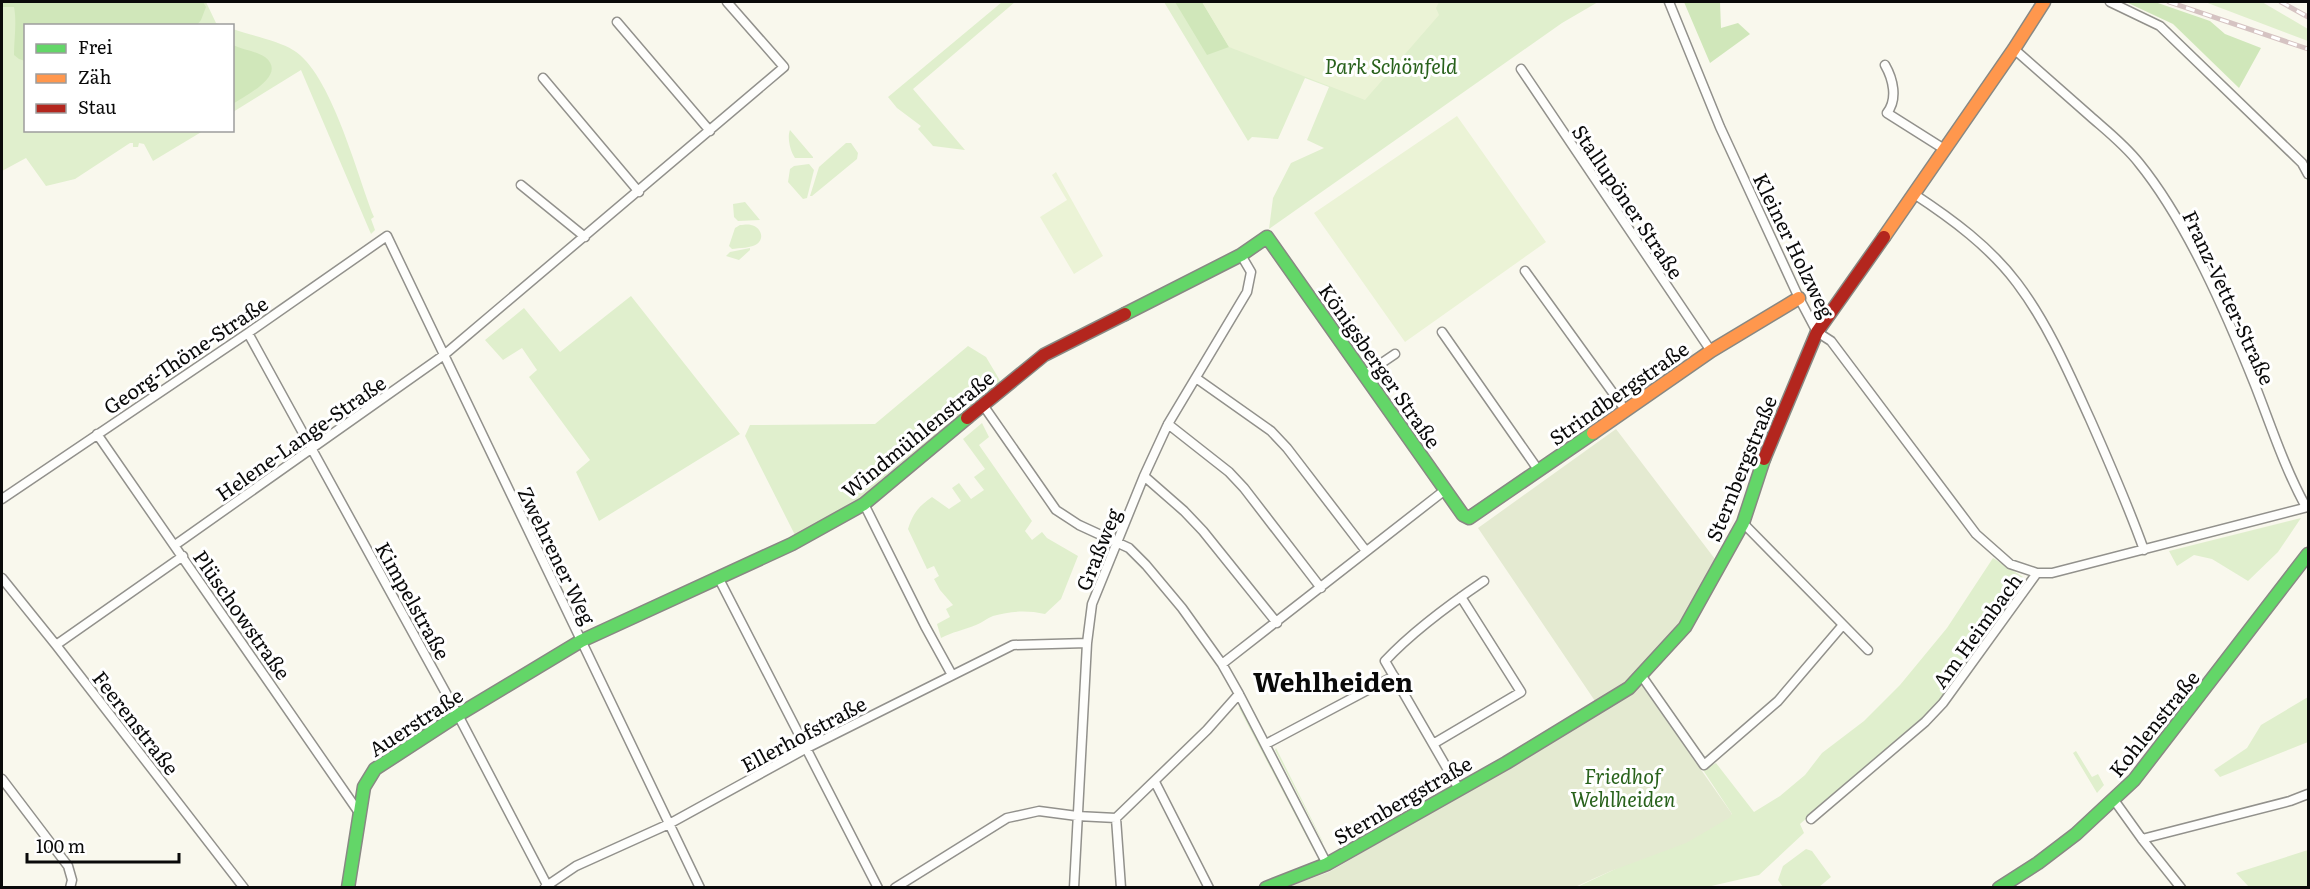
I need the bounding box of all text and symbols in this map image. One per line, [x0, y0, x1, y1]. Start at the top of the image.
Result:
legend [24, 24, 234, 132]
text: Frei [78, 33, 112, 60]
park label: Park Schönfeld [1325, 50, 1458, 80]
text: Zäh [78, 63, 112, 90]
text: Stau [78, 93, 116, 120]
street label: Stallupöner Straße [1566, 118, 1692, 284]
street label: Kleiner Holzweg [1747, 167, 1844, 323]
street label: Franz-Vetter-Straße [2176, 205, 2284, 389]
street label: Königsberger Straße [1313, 276, 1449, 454]
street label: Georg-Thöne-Straße [97, 288, 273, 420]
street label: Strindbergstraße [1542, 333, 1694, 451]
street label: Windmühlenstraße [834, 362, 1000, 504]
street label: Helene-Lange-Straße [209, 367, 391, 507]
street label: Sternbergstraße [1697, 390, 1783, 546]
street label: Zwehrener Weg [512, 481, 605, 630]
street label: Graßweg [1067, 502, 1127, 595]
street label: Kimpelstraße [369, 536, 459, 664]
street label: Plüschowstraße [187, 543, 299, 685]
street label: Am Heimbach [1924, 566, 2028, 694]
district label: Wehlheiden [1253, 661, 1413, 700]
street label: Feerenstraße [87, 663, 187, 781]
street label: Kohlenstraße [2101, 663, 2205, 783]
street label: Auerstraße [362, 679, 468, 763]
street label: Ellerhofstraße [735, 687, 871, 779]
street label: Sternbergstraße [1327, 747, 1477, 851]
park label: Friedhof Wehlheiden [1571, 760, 1676, 813]
scale bar [27, 826, 178, 864]
text: 100 m [36, 832, 85, 859]

